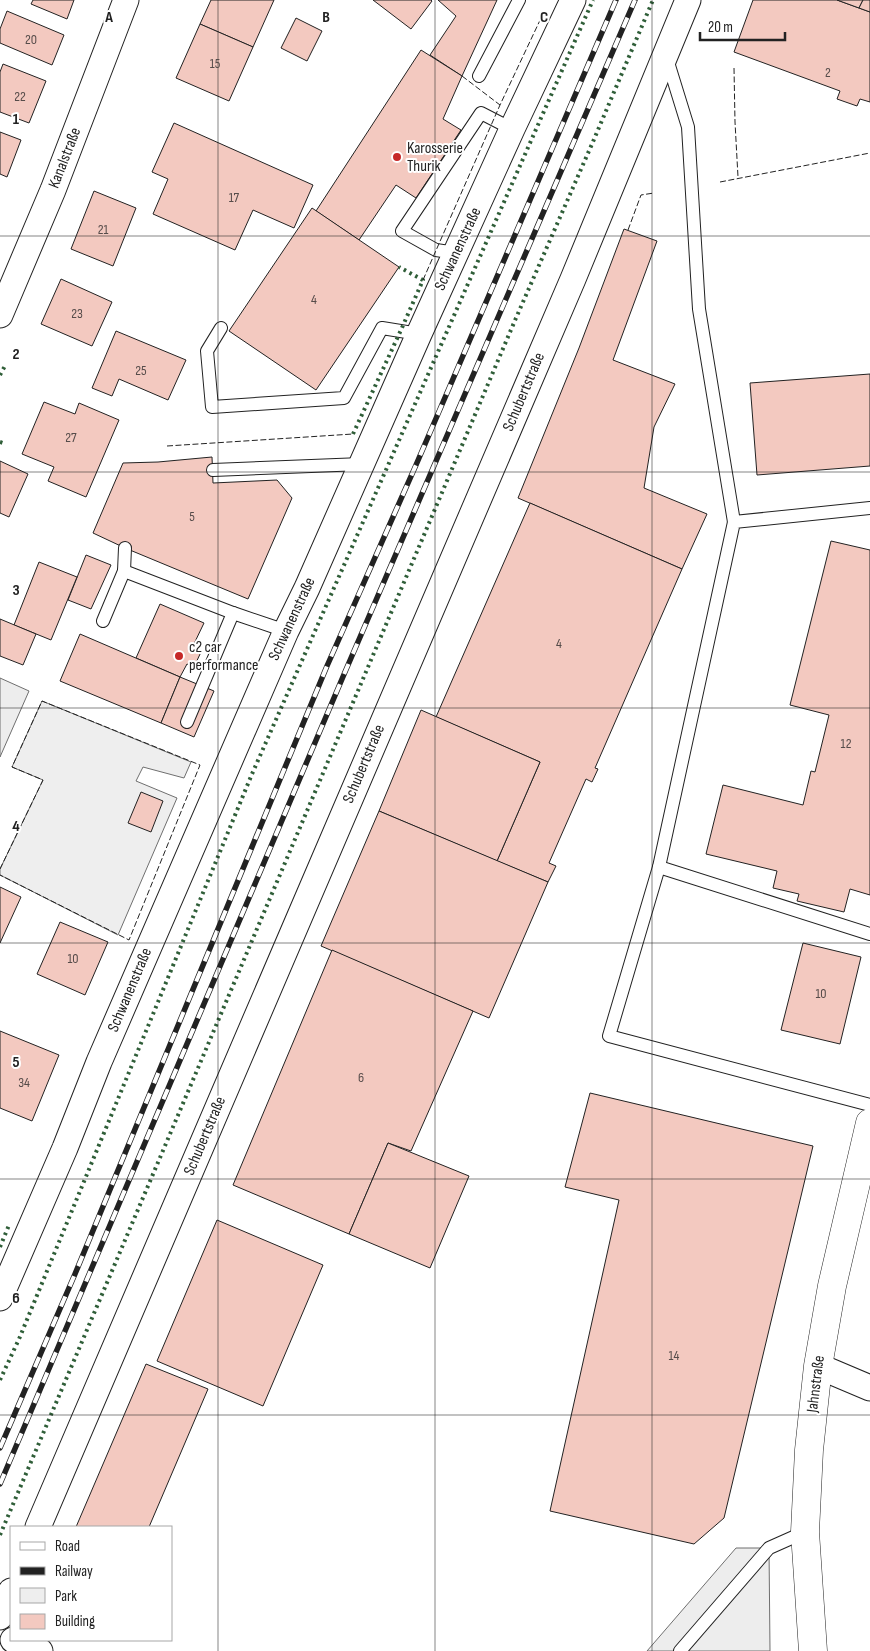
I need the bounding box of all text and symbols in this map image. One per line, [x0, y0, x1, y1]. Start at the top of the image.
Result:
text: A [104, 8, 113, 27]
text: B [322, 8, 330, 27]
text: C [540, 8, 548, 27]
scale bar [700, 10, 785, 42]
text: 20 m [708, 18, 733, 37]
house number: 20 [25, 31, 37, 48]
house number: 15 [210, 55, 221, 72]
house number: 2 [825, 64, 831, 81]
house number: 22 [14, 88, 26, 105]
text: 1 [13, 110, 20, 129]
street label: Kanalstraße [45, 125, 85, 191]
place label: Karosserie Thurik [407, 139, 463, 176]
marker: Karosserie Thurik [391, 151, 403, 163]
house number: 17 [229, 189, 240, 206]
street label: Schwanenstraße [430, 204, 486, 294]
house number: 21 [98, 221, 108, 238]
house number: 4 [311, 291, 317, 308]
house number: 23 [71, 305, 83, 322]
text: 2 [12, 345, 20, 364]
street label: Schubertstraße [499, 350, 549, 434]
house number: 25 [135, 362, 147, 379]
house number: 27 [65, 429, 77, 446]
house number: 5 [189, 508, 195, 525]
street label: Schwanenstraße [264, 574, 320, 664]
text: 3 [12, 581, 20, 600]
house number: 4 [556, 635, 562, 652]
place label: c2 car performance [189, 638, 258, 675]
marker: c2 car performance [173, 650, 185, 662]
street label: Schubertstraße [339, 722, 389, 806]
house number: 12 [841, 735, 852, 752]
text: 4 [12, 817, 20, 836]
street label: Schwanenstraße [104, 945, 156, 1035]
house number: 10 [67, 950, 79, 967]
house number: 10 [815, 985, 827, 1002]
text: 5 [12, 1053, 20, 1072]
house number: 6 [358, 1069, 364, 1086]
house number: 34 [18, 1074, 30, 1091]
street label: Schubertstraße [180, 1094, 230, 1178]
text: 6 [12, 1289, 20, 1308]
house number: 14 [669, 1347, 680, 1364]
street label: Jahnstraße [803, 1354, 829, 1415]
legend [10, 1526, 172, 1641]
text: Road [55, 1537, 80, 1556]
text: Railway [55, 1562, 93, 1581]
text: Park [55, 1587, 77, 1606]
text: Building [55, 1612, 95, 1631]

